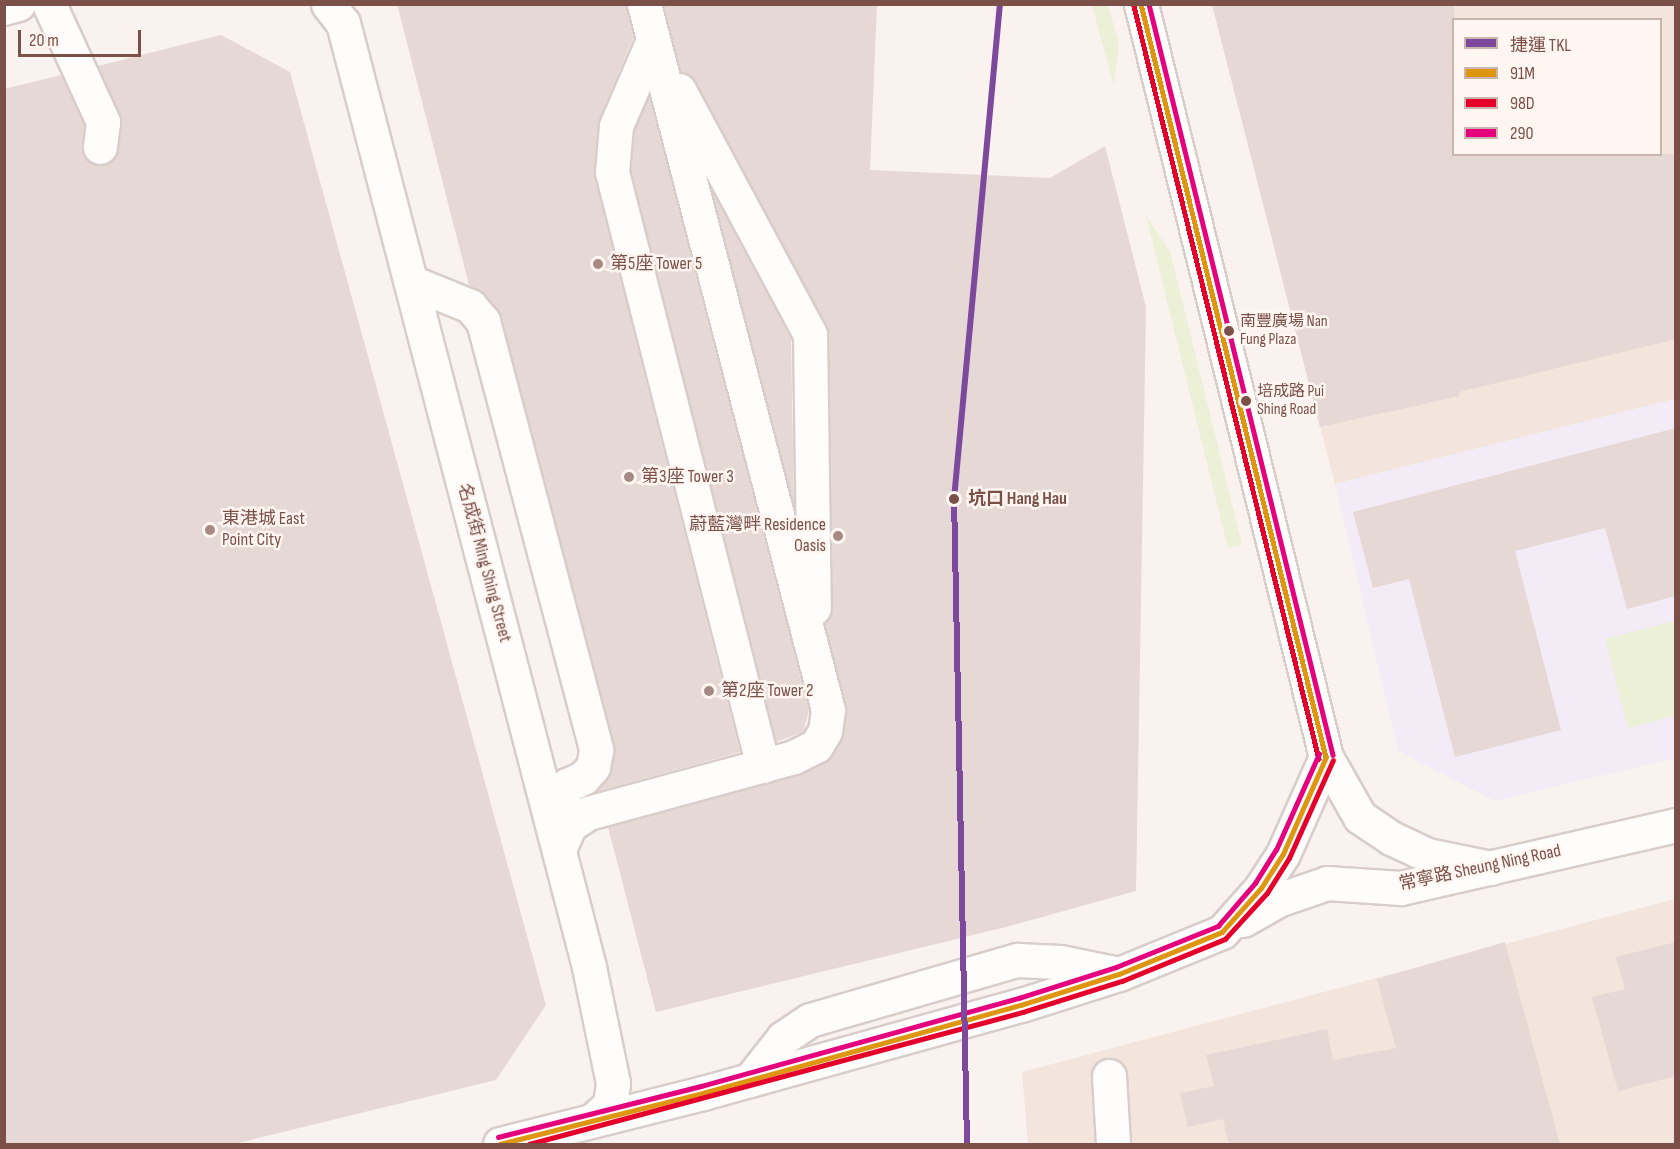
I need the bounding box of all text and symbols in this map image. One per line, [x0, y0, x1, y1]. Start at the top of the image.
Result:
scale bar [21, 18, 144, 56]
legend [1452, 18, 1662, 156]
text: 20 m [29, 30, 59, 51]
text: 捷運 TKL [1510, 35, 1571, 56]
text: 91M [1510, 63, 1535, 84]
text: 98D [1510, 93, 1535, 114]
text: 290 [1510, 123, 1533, 144]
place label: 第5座 Tower 5 [610, 253, 702, 275]
marker: 第5座 Tower 5 [591, 257, 605, 271]
place label: 南豐廣場 Nan Fung Plaza [1240, 312, 1328, 350]
marker: 南豐廣場 Nan Fung Plaza [1223, 325, 1235, 337]
place label: 培成路 Pui Shing Road [1257, 382, 1324, 420]
marker: 培成路 Pui Shing Road [1240, 395, 1252, 407]
place label: 第3座 Tower 3 [641, 466, 734, 488]
marker: 第3座 Tower 3 [622, 470, 636, 484]
street label: 名成街 Ming Shing Street [452, 481, 516, 645]
place label: 坑口 Hang Hau [968, 488, 1067, 510]
marker: 坑口 Hang Hau [945, 490, 963, 508]
place label: 東港城 East Point City [222, 509, 305, 552]
place label: 蔚藍灣畔 Residence Oasis [689, 515, 826, 558]
marker: 東港城 East Point City [203, 523, 217, 537]
marker: 蔚藍灣畔 Residence Oasis [831, 529, 845, 543]
place label: 第2座 Tower 2 [721, 680, 814, 702]
marker: 第2座 Tower 2 [702, 684, 716, 698]
street label: 常寧路 Sheung Ning Road [1397, 840, 1563, 896]

